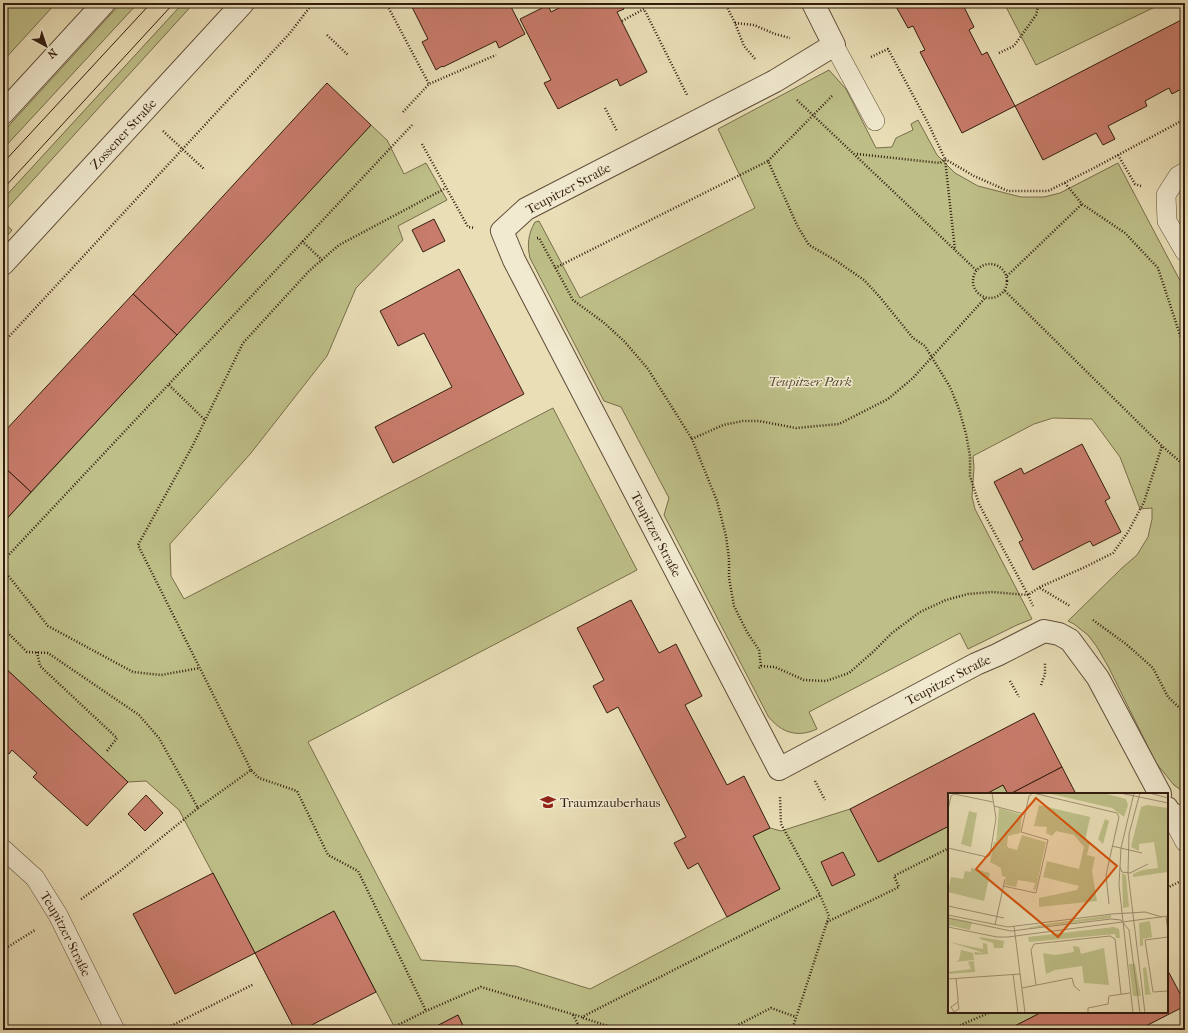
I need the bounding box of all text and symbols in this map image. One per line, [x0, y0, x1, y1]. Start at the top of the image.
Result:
north arrow [26, 26, 66, 66]
text: N [44, 46, 59, 61]
street label: Zossener Straße [87, 95, 160, 172]
street label: Teupitzer Straße [523, 160, 614, 217]
park label: Teupitzer Park [768, 374, 852, 389]
street label: Teupitzer Straße [628, 489, 685, 580]
street label: Teupitzer Straße [903, 651, 993, 708]
school or university icon: Traumzauberhaus [539, 793, 557, 811]
inset map [948, 793, 1168, 1013]
place label: Traumzauberhaus [560, 795, 661, 810]
street label: Teupitzer Straße [37, 889, 94, 979]

